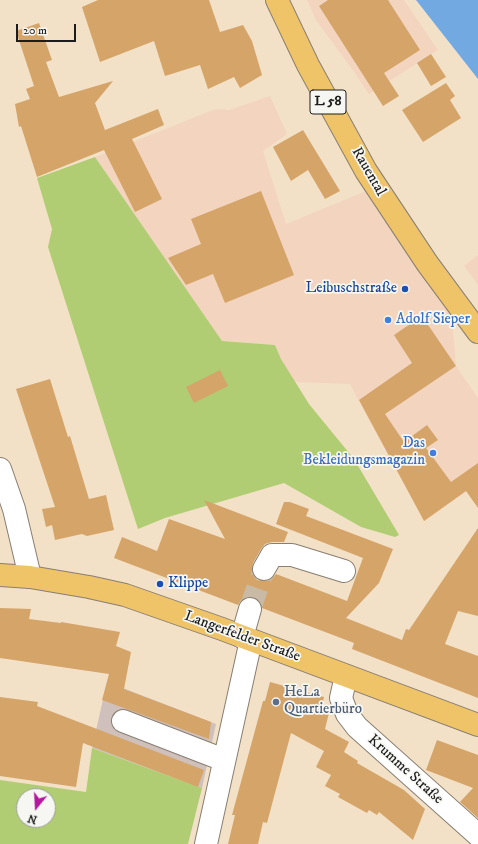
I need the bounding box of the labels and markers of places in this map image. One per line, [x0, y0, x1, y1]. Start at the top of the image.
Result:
place label: Leibuschstraße [305, 280, 397, 298]
marker: Leibuschstraße [400, 284, 410, 294]
place label: Adolf Sieper [396, 311, 470, 329]
marker: Adolf Sieper [383, 315, 393, 325]
place label: Das Bekleidungsmagazin [303, 435, 425, 470]
marker: Das Bekleidungsmagazin [428, 448, 438, 458]
place label: Klippe [168, 575, 208, 593]
marker: Klippe [155, 579, 165, 589]
place label: HeLa Quartierbüro [284, 684, 362, 719]
marker: HeLa Quartierbüro [271, 697, 281, 707]

